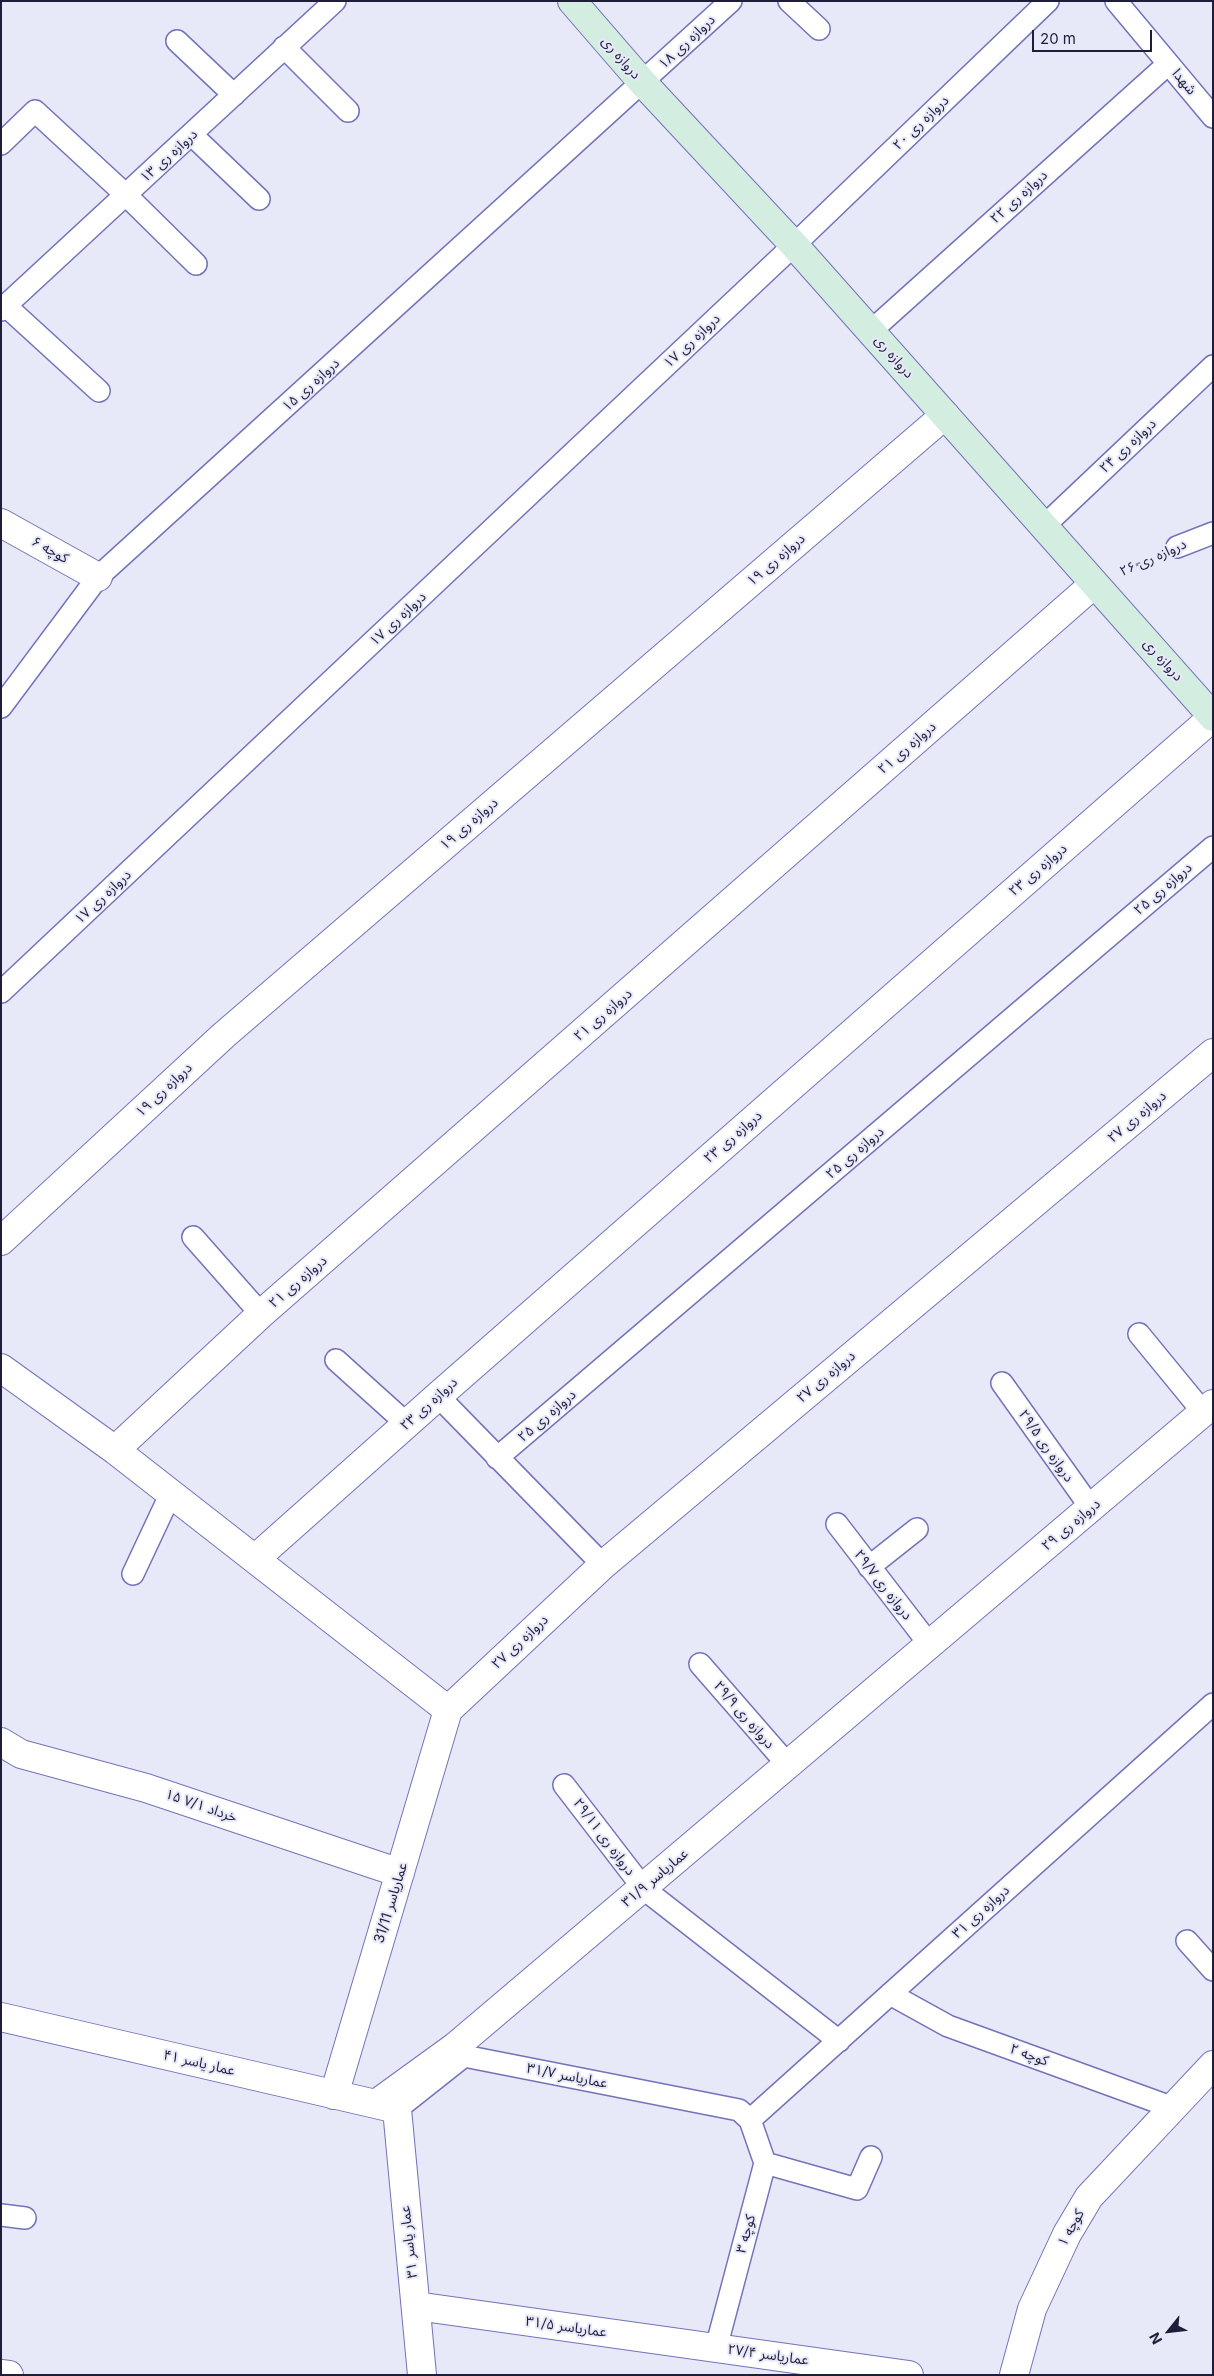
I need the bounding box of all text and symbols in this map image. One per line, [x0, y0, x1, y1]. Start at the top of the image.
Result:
street label: دروازه ری ۱۸ [655, 12, 719, 72]
scale bar [1034, 20, 1154, 52]
text: 20 m [1040, 29, 1076, 48]
street label: دروازه ری [598, 33, 644, 83]
street label: شهدا [1168, 66, 1200, 98]
street label: دروازه ری ۲۰ [890, 92, 952, 154]
street label: دروازه ری ۱۳ [137, 126, 201, 186]
street label: دروازه ری ۲۲ [987, 167, 1051, 227]
street label: دروازه ری ۱۷ [660, 311, 724, 371]
street label: دروازه ری [871, 332, 917, 382]
street label: دروازه ری ۱۵ [279, 355, 343, 415]
street label: دروازه ری ۲۴ [1096, 416, 1160, 476]
street label: دروازه ری ۱۹ [744, 530, 808, 590]
street label: کوچه ۶ [29, 533, 71, 567]
street label: دروازه ری ۲۶ [1117, 536, 1189, 580]
street label: دروازه ری ۱۷ [366, 589, 430, 649]
street label: دروازه ری [1140, 635, 1186, 685]
street label: دروازه ری ۲۱ [875, 718, 939, 778]
street label: دروازه ری ۱۹ [437, 794, 501, 854]
street label: دروازه ری ۲۳ [1006, 840, 1070, 900]
street label: دروازه ری ۲۵ [1131, 859, 1195, 919]
street label: دروازه ری ۱۷ [71, 867, 135, 927]
street label: دروازه ری ۲۱ [571, 985, 635, 1045]
street label: دروازه ری ۱۹ [132, 1060, 196, 1120]
street label: دروازه ری ۲۷ [1104, 1088, 1170, 1146]
street label: دروازه ری ۲۳ [701, 1107, 765, 1167]
street label: دروازه ری ۲۵ [823, 1123, 887, 1183]
street label: دروازه ری ۲۱ [266, 1252, 330, 1312]
street label: دروازه ری ۲۷ [793, 1348, 859, 1406]
street label: دروازه ری ۲۳ [397, 1374, 461, 1434]
street label: دروازه ری ۲۵ [515, 1386, 579, 1446]
street label: دروازه ری ۲۹/۵ [1015, 1407, 1077, 1485]
street label: دروازه ری ۲۹ [1038, 1496, 1104, 1554]
street label: دروازه ری ۲۹/۷ [850, 1547, 916, 1623]
street label: دروازه ری ۲۷ [488, 1612, 552, 1672]
street label: دروازه ری ۲۹/۹ [710, 1678, 778, 1752]
street label: ۱۵ خرداد ۷/۱ [163, 1786, 239, 1826]
street label: دروازه ری ۲۹/۱۱ [569, 1795, 639, 1879]
street label: عماریاسر ۳۱/۹ [618, 1845, 692, 1911]
street label: عماریاسر 31/11 [371, 1861, 411, 1945]
street label: دروازه ری ۳۱ [949, 1882, 1013, 1942]
street label: کوچه ۲ [1008, 2040, 1050, 2070]
street label: عمار یاسر ۴۱ [162, 2047, 236, 2079]
street label: عماریاسر ۳۱/۷ [525, 2060, 609, 2092]
street label: عمار یاسر ۳۱ [397, 2205, 421, 2279]
street label: کوچه ۱ [1054, 2207, 1088, 2249]
street label: کوچه ۳ [733, 2213, 759, 2255]
north arrow [1144, 2306, 1194, 2356]
street label: عماریاسر ۳۱/۵ [524, 2313, 608, 2341]
text: N [1145, 2330, 1165, 2347]
street label: عماریاسر ۲۷/۴ [726, 2341, 810, 2369]

